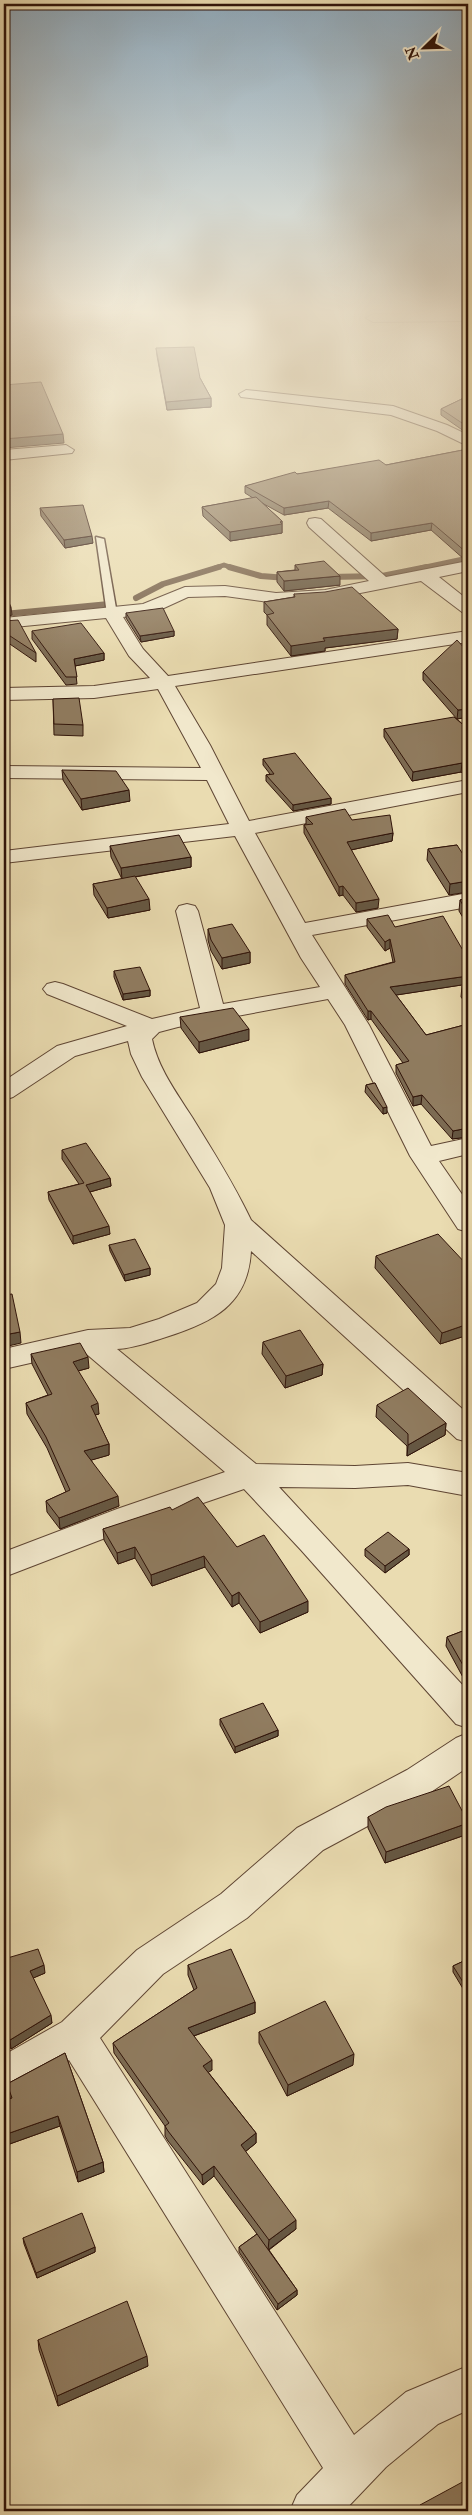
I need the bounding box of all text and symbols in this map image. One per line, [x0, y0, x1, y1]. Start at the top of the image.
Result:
north arrow [400, 22, 450, 72]
text: N [402, 43, 423, 63]

